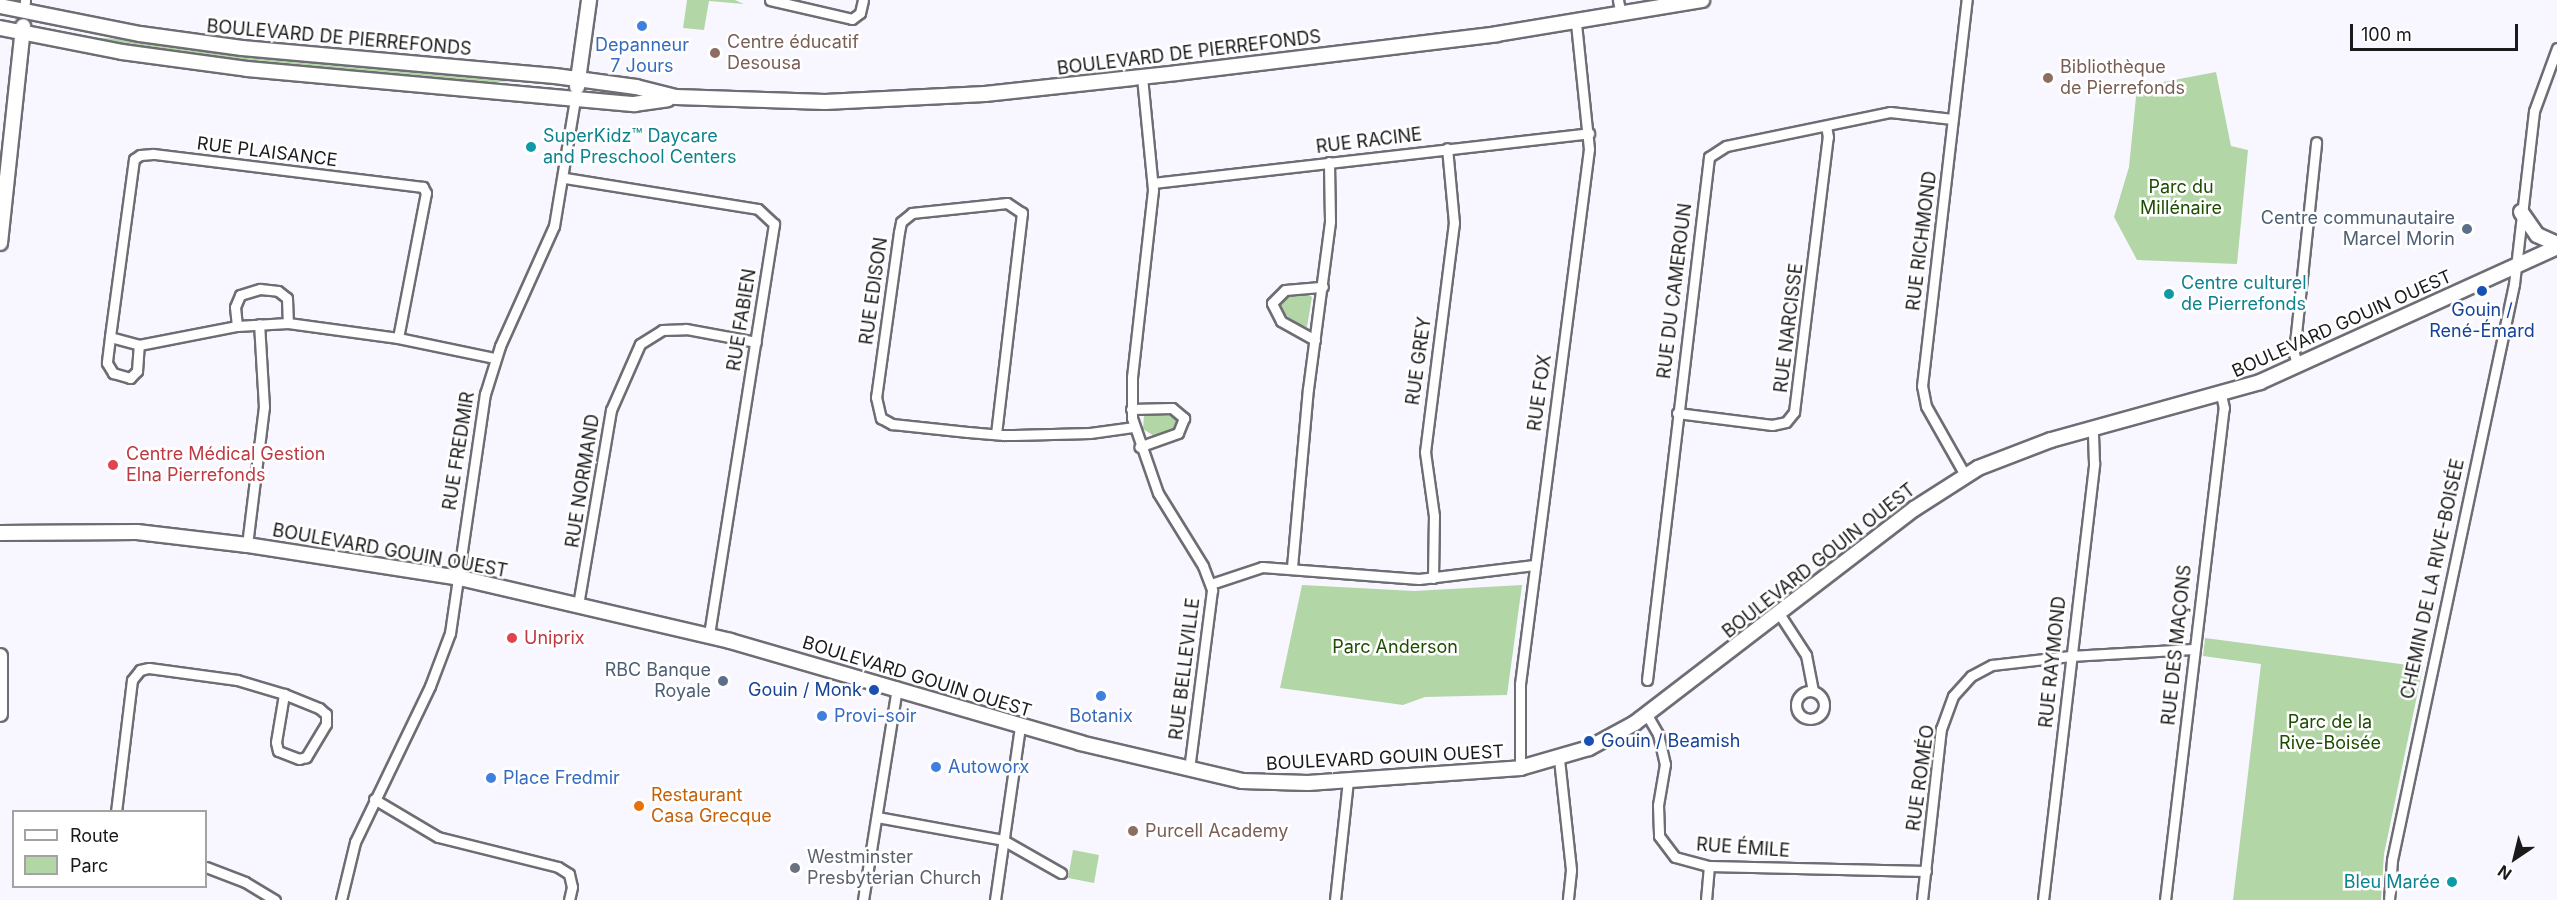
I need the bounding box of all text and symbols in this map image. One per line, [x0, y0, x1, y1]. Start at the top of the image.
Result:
scale bar [2353, 12, 2521, 50]
street label: BOULEVARD DE PIERREFONDS [206, 16, 472, 60]
marker: Depanneur 7 Jours [635, 19, 649, 33]
text: 100 m [2361, 24, 2412, 45]
street label: BOULEVARD DE PIERREFONDS [1056, 26, 1322, 80]
place label: Centre éducatif Desousa [727, 32, 859, 74]
place label: Depanneur 7 Jours [595, 35, 689, 78]
marker: Centre éducatif Desousa [708, 46, 722, 60]
place label: Bibliothèque de Pierrefonds [2060, 57, 2185, 100]
marker: Bibliothèque de Pierrefonds [2041, 71, 2055, 85]
street label: RUE RACINE [1315, 124, 1423, 158]
place label: SuperKidz™ Daycare and Preschool Centers [543, 126, 736, 168]
street label: RUE PLAISANCE [196, 133, 338, 171]
marker: SuperKidz™ Daycare and Preschool Centers [524, 140, 538, 154]
street label: RUE RICHMOND [1903, 170, 1941, 312]
park label: Parc du Millénaire [2140, 177, 2222, 219]
street label: RUE DU CAMEROUN [1654, 202, 1696, 380]
place label: Centre communautaire Marcel Morin [2261, 208, 2455, 250]
marker: Centre communautaire Marcel Morin [2460, 222, 2474, 236]
street label: RUE EDISON [856, 236, 892, 346]
street label: RUE NARCISSE [1770, 262, 1808, 394]
street label: BOULEVARD GOUIN OUEST [2229, 266, 2455, 382]
street label: RUE FABIEN [723, 267, 761, 373]
place label: Centre culturel de Pierrefonds [2181, 273, 2307, 316]
marker: Gouin / René-Émard [2475, 284, 2489, 298]
marker: Centre culturel de Pierrefonds [2162, 287, 2176, 301]
place label: Gouin / René-Émard [2429, 300, 2535, 342]
street label: RUE GREY [1402, 315, 1436, 407]
street label: RUE FOX [1524, 353, 1556, 433]
street label: RUE FREDMIR [439, 390, 479, 512]
street label: RUE NORMAND [562, 413, 604, 549]
place label: Centre Médical Gestion Elna Pierrefonds [126, 444, 325, 486]
marker: Centre Médical Gestion Elna Pierrefonds [104, 456, 122, 474]
street label: CHEMIN DE LA RIVE-BOISÉE [2397, 457, 2469, 701]
street label: BOULEVARD GOUIN OUEST [1718, 479, 1920, 643]
street label: BOULEVARD GOUIN OUEST [271, 520, 509, 582]
street label: RUE DES MAÇONS [2158, 564, 2196, 726]
street label: RUE RAYMOND [2035, 595, 2071, 729]
street label: RUE BELLEVILLE [1166, 597, 1204, 741]
place label: Uniprix [524, 627, 585, 649]
marker: Uniprix [505, 631, 519, 645]
street label: BOULEVARD GOUIN OUEST [800, 632, 1034, 722]
park label: Parc Anderson [1332, 636, 1458, 658]
place label: RBC Banque Royale [605, 660, 711, 702]
marker: RBC Banque Royale [716, 674, 730, 688]
place label: Gouin / Monk [748, 679, 862, 701]
marker: Gouin / Monk [867, 683, 881, 697]
marker: Botanix [1094, 689, 1108, 703]
place label: Provi-soir [834, 705, 917, 727]
place label: Botanix [1069, 705, 1133, 727]
marker: Provi-soir [815, 709, 829, 723]
park label: Parc de la Rive-Boisée [2279, 712, 2381, 754]
street label: RUE ROMÉO [1903, 723, 1939, 833]
place label: Gouin / Beamish [1601, 730, 1740, 752]
marker: Gouin / Beamish [1582, 734, 1596, 748]
street label: BOULEVARD GOUIN OUEST [1265, 741, 1505, 775]
place label: Autoworx [948, 756, 1029, 778]
marker: Autoworx [929, 760, 943, 774]
place label: Place Fredmir [503, 767, 620, 789]
marker: Place Fredmir [484, 771, 498, 785]
place label: Restaurant Casa Grecque [651, 785, 772, 828]
marker: Restaurant Casa Grecque [632, 799, 646, 813]
legend [12, 810, 207, 888]
place label: Purcell Academy [1145, 820, 1288, 842]
marker: Purcell Academy [1126, 824, 1140, 838]
text: Route [70, 825, 119, 846]
north arrow [2485, 828, 2545, 888]
street label: RUE ÉMILE [1695, 834, 1791, 862]
place label: Westminster Presbyterian Church [807, 847, 981, 890]
text: Parc [70, 855, 108, 876]
marker: Westminster Presbyterian Church [788, 861, 802, 875]
text: N [2494, 861, 2515, 884]
place label: Bleu Marée [2344, 871, 2440, 893]
marker: Bleu Marée [2445, 875, 2459, 889]

